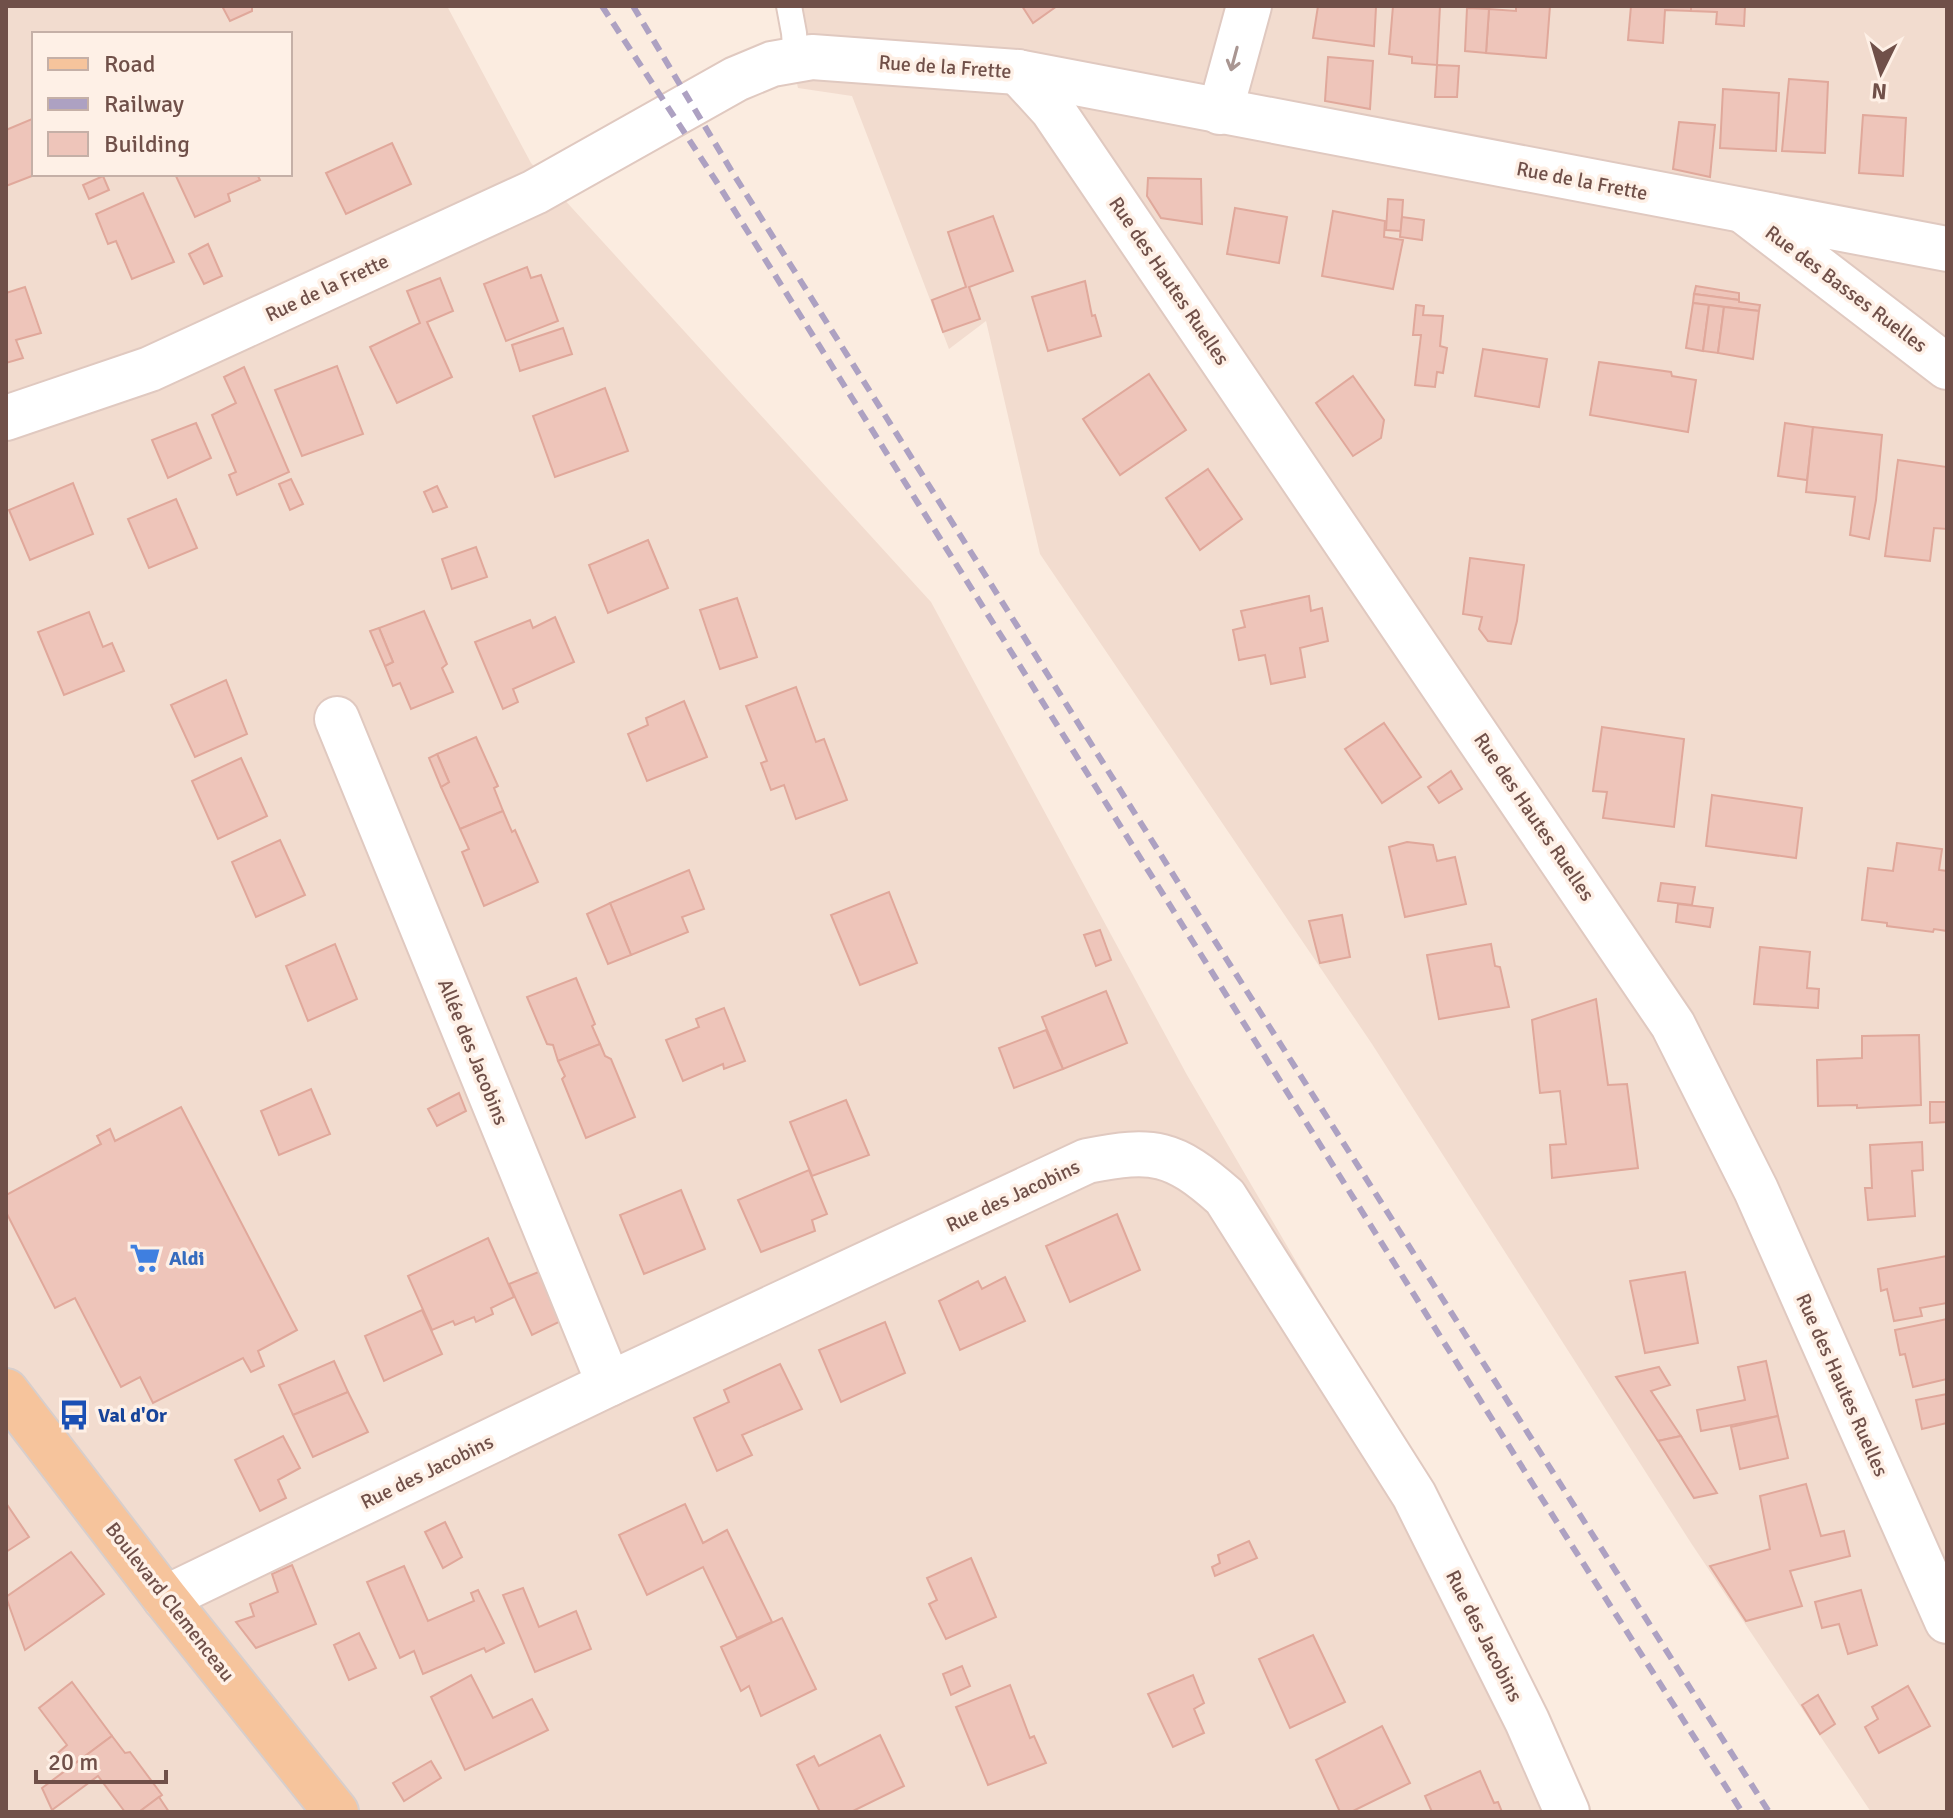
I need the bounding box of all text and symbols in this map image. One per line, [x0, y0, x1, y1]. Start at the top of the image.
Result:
legend [32, 32, 292, 176]
north arrow [1841, 32, 1921, 112]
one-way arrow [1226, 45, 1241, 71]
text: Road [104, 49, 155, 79]
street label: Rue de la Frette [878, 50, 1012, 84]
text: N [1870, 77, 1888, 106]
text: Railway [104, 89, 184, 119]
text: Building [104, 129, 190, 159]
street label: Rue de la Frette [1514, 156, 1650, 206]
street label: Rue des Hautes Ruelles [1103, 192, 1235, 370]
street label: Rue des Basses Ruelles [1760, 220, 1932, 358]
street label: Rue de la Frette [261, 249, 393, 327]
street label: Rue des Hautes Ruelles [1468, 728, 1600, 906]
street label: Allée des Jacobins [432, 975, 514, 1129]
street label: Rue des Jacobins [942, 1154, 1084, 1238]
supermarket icon: Aldi [128, 1241, 162, 1275]
place label: Aldi [169, 1246, 204, 1271]
street label: Rue des Hautes Ruelles [1790, 1290, 1894, 1481]
bus stop icon: Val d'Or [57, 1398, 91, 1432]
place label: Val d'Or [98, 1403, 167, 1428]
street label: Rue des Jacobins [357, 1429, 498, 1515]
street label: Boulevard Clemenceau [100, 1517, 240, 1687]
street label: Rue des Jacobins [1440, 1566, 1528, 1706]
scale bar [36, 1734, 166, 1784]
text: 20 m [48, 1747, 98, 1777]

